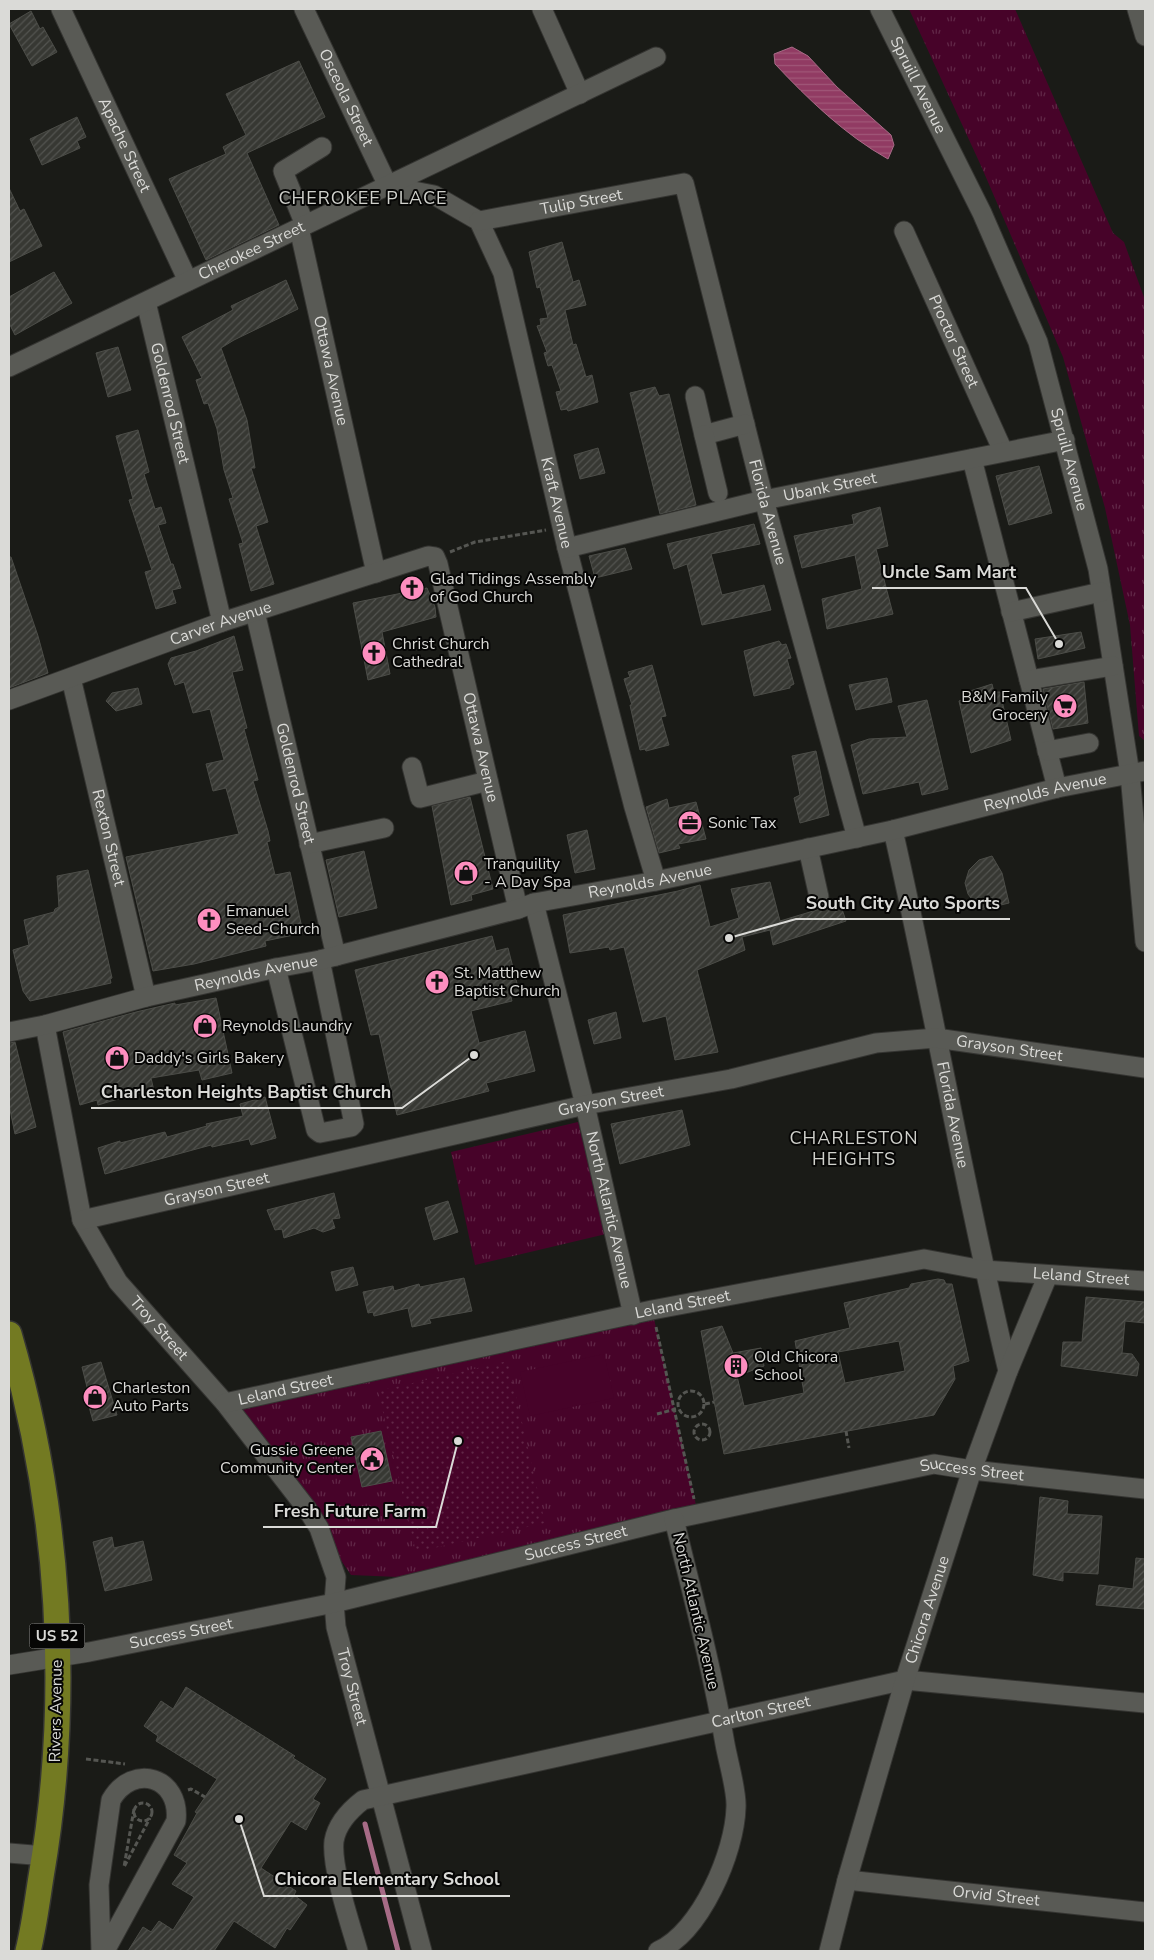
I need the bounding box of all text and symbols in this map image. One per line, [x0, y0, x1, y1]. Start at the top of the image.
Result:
street label: Spruill Avenue [885, 33, 951, 137]
street label: Osceola Street [313, 45, 379, 150]
street label: Apache Street [93, 94, 156, 196]
street label: Tulip Street [538, 184, 624, 220]
district label: CHEROKEE PLACE [278, 186, 448, 210]
street label: Cherokee Street [195, 216, 309, 286]
street label: Proctor Street [923, 291, 984, 392]
street label: Ottawa Avenue [308, 313, 354, 428]
street label: Goldenrod Street [145, 340, 195, 466]
street label: Spruill Avenue [1045, 405, 1093, 513]
street label: Kraft Avenue [535, 455, 578, 551]
street label: Florida Avenue [743, 457, 792, 567]
street label: Ubank Street [781, 467, 879, 507]
callout: Uncle Sam Mart [872, 555, 1026, 588]
text: Uncle Sam Mart [882, 560, 1016, 584]
place label: Glad Tidings Assembly of God Church [430, 568, 597, 608]
church icon: Glad Tidings Assembly of God Church [399, 575, 425, 601]
street label: Carver Avenue [167, 596, 274, 651]
place label: Christ Church Cathedral [392, 633, 490, 673]
church icon: Christ Church Cathedral [361, 640, 387, 666]
place label: B&M Family Grocery [961, 686, 1049, 726]
street label: Ottawa Avenue [457, 690, 504, 804]
supermarket icon: B&M Family Grocery [1052, 693, 1078, 719]
street label: Goldenrod Street [270, 721, 320, 846]
street label: Reynolds Avenue [981, 768, 1108, 817]
street label: Rexton Street [87, 787, 131, 889]
office icon: Sonic Tax [677, 810, 703, 836]
place label: Sonic Tax [708, 812, 777, 834]
place label: Tranquility - A Day Spa [484, 853, 571, 893]
street label: Reynolds Avenue [586, 858, 714, 904]
shop icon: Tranquility - A Day Spa [453, 860, 479, 886]
callout: South City Auto Sports [796, 886, 1010, 919]
text: South City Auto Sports [806, 891, 1000, 915]
place label: Emanuel Seed-Church [226, 900, 320, 940]
church icon: Emanuel Seed-Church [196, 907, 222, 933]
street label: Reynolds Avenue [192, 950, 319, 997]
place label: St. Matthew Baptist Church [454, 962, 560, 1002]
church icon: St. Matthew Baptist Church [424, 969, 450, 995]
shop icon: Reynolds Laundry [192, 1013, 218, 1039]
place label: Reynolds Laundry [222, 1015, 353, 1037]
street label: Grayson Street [955, 1030, 1064, 1067]
shop icon: Daddy's Girls Bakery [104, 1045, 130, 1071]
place label: Daddy's Girls Bakery [134, 1047, 285, 1069]
street label: Florida Avenue [931, 1060, 974, 1170]
callout: Charleston Heights Baptist Church [91, 1075, 402, 1108]
text: Charleston Heights Baptist Church [101, 1080, 391, 1104]
street label: Grayson Street [556, 1080, 666, 1122]
district label: CHARLESTON HEIGHTS [789, 1126, 919, 1171]
street label: North Atlantic Avenue [580, 1129, 638, 1291]
street label: Grayson Street [162, 1166, 272, 1212]
street label: Leland Street [1032, 1262, 1130, 1291]
street label: Leland Street [633, 1285, 732, 1324]
street label: Troy Street [125, 1291, 194, 1365]
place label: Old Chicora School [754, 1346, 838, 1386]
building icon: Old Chicora School [723, 1353, 749, 1379]
street label: Leland Street [236, 1369, 336, 1411]
place label: Charleston Auto Parts [112, 1377, 190, 1417]
shop icon: Charleston Auto Parts [82, 1384, 108, 1410]
place label: Gussie Greene Community Center [220, 1439, 354, 1479]
public building icon: Gussie Greene Community Center [359, 1446, 385, 1472]
street label: Success Street [918, 1452, 1025, 1487]
callout: Fresh Future Farm [263, 1494, 436, 1527]
text: Fresh Future Farm [274, 1499, 426, 1523]
street label: Success Street [522, 1520, 630, 1567]
street label: North Atlantic Avenue [667, 1530, 725, 1692]
street label: Chicora Avenue [900, 1553, 955, 1667]
street label: Success Street [127, 1612, 235, 1655]
road number: US 52 [30, 1624, 84, 1648]
street label: Troy Street [331, 1646, 373, 1728]
street label: Rivers Avenue [44, 1659, 68, 1763]
street label: Carlton Street [709, 1690, 813, 1734]
callout: Chicora Elementary School [264, 1863, 510, 1896]
text: Chicora Elementary School [274, 1867, 500, 1891]
street label: Orvid Street [951, 1880, 1041, 1912]

